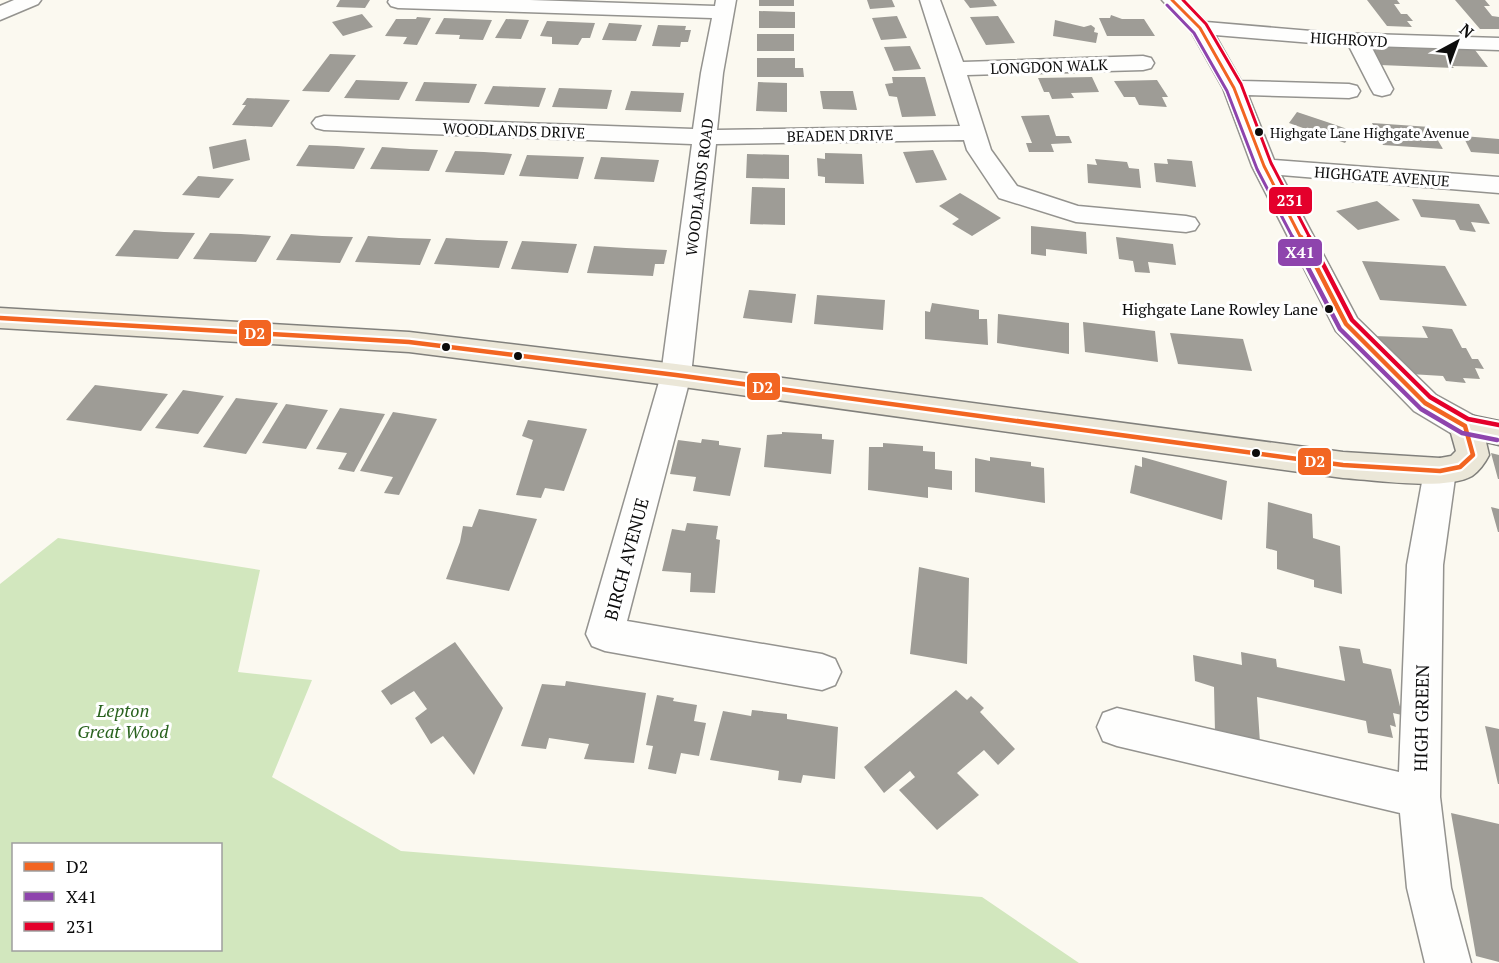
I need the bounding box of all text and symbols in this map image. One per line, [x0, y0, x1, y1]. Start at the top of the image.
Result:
north arrow [1427, 12, 1487, 72]
text: N [1455, 18, 1479, 43]
street label: HIGHROYD [1310, 27, 1388, 51]
street label: LONGDON WALK [990, 54, 1108, 78]
street label: WOODLANDS ROAD [681, 117, 717, 257]
street label: WOODLANDS DRIVE [442, 118, 586, 142]
place label: Highgate Lane Highgate Avenue [1270, 123, 1469, 142]
street label: BEADEN DRIVE [787, 124, 893, 146]
marker: Highgate Lane Highgate Avenue [1253, 126, 1265, 138]
street label: HIGHGATE AVENUE [1314, 161, 1450, 191]
line badge: 231 [1268, 186, 1313, 215]
text: 231 [1276, 189, 1304, 211]
line badge: X41 [1277, 238, 1323, 267]
text: X41 [1285, 241, 1315, 263]
place label: Highgate Lane Rowley Lane [1122, 298, 1318, 320]
marker: Highgate Lane Rowley Lane [1323, 303, 1335, 315]
line badge: D2 [238, 319, 272, 347]
text: D2 [245, 322, 265, 344]
unlabelled marker [440, 341, 452, 353]
unlabelled marker [512, 350, 524, 362]
line badge: D2 [746, 372, 781, 401]
text: D2 [753, 376, 773, 398]
unlabelled marker [1250, 447, 1262, 459]
line badge: D2 [1297, 447, 1332, 476]
text: D2 [1305, 450, 1325, 472]
street label: BIRCH AVENUE [598, 495, 654, 623]
street label: HIGH GREEN [1408, 664, 1434, 772]
park label: Lepton Great Wood [77, 698, 169, 743]
legend [12, 843, 222, 951]
text: D2 [66, 854, 88, 878]
text: X41 [66, 884, 97, 908]
text: 231 [66, 914, 95, 938]

